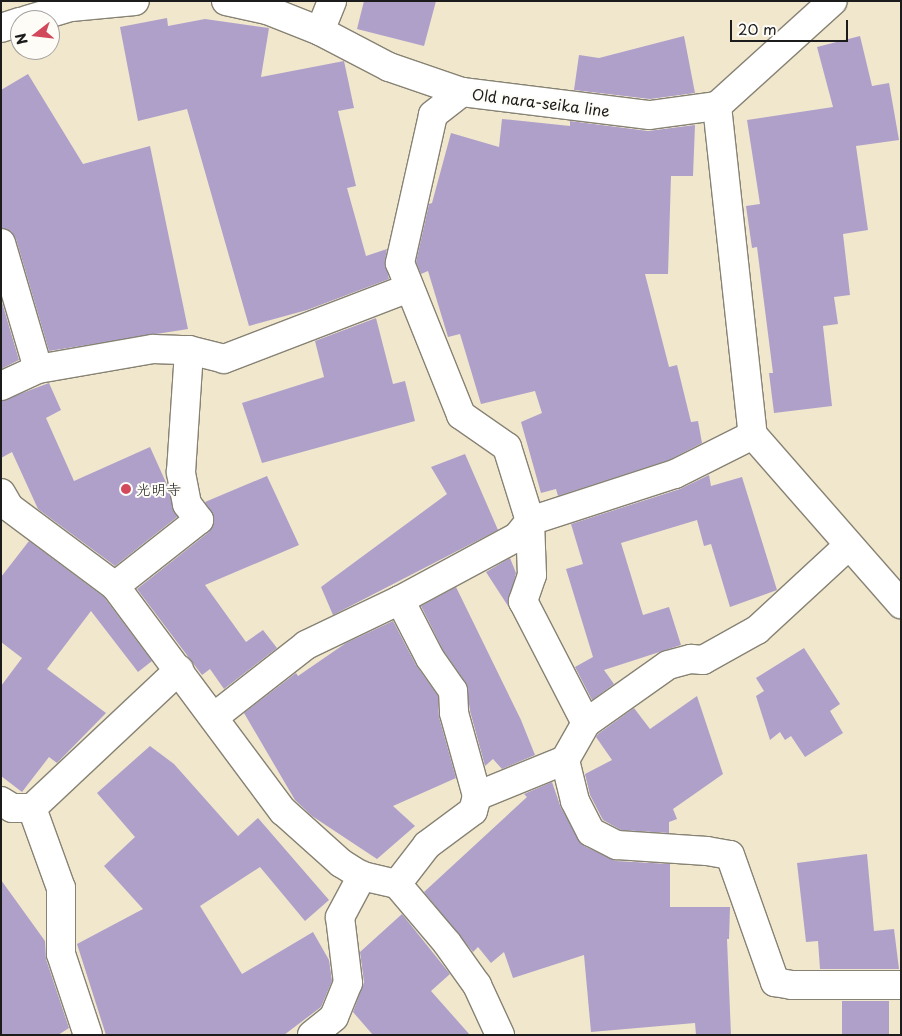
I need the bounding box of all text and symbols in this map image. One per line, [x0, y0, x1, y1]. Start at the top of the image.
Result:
north arrow [10, 10, 60, 60]
scale bar [732, 10, 850, 42]
text: 20 m [738, 17, 777, 40]
text: N [9, 31, 33, 47]
street label: Old nara-seika line [470, 85, 612, 119]
place label: 光明寺 [136, 480, 181, 498]
marker: 光明寺 [120, 483, 132, 495]

